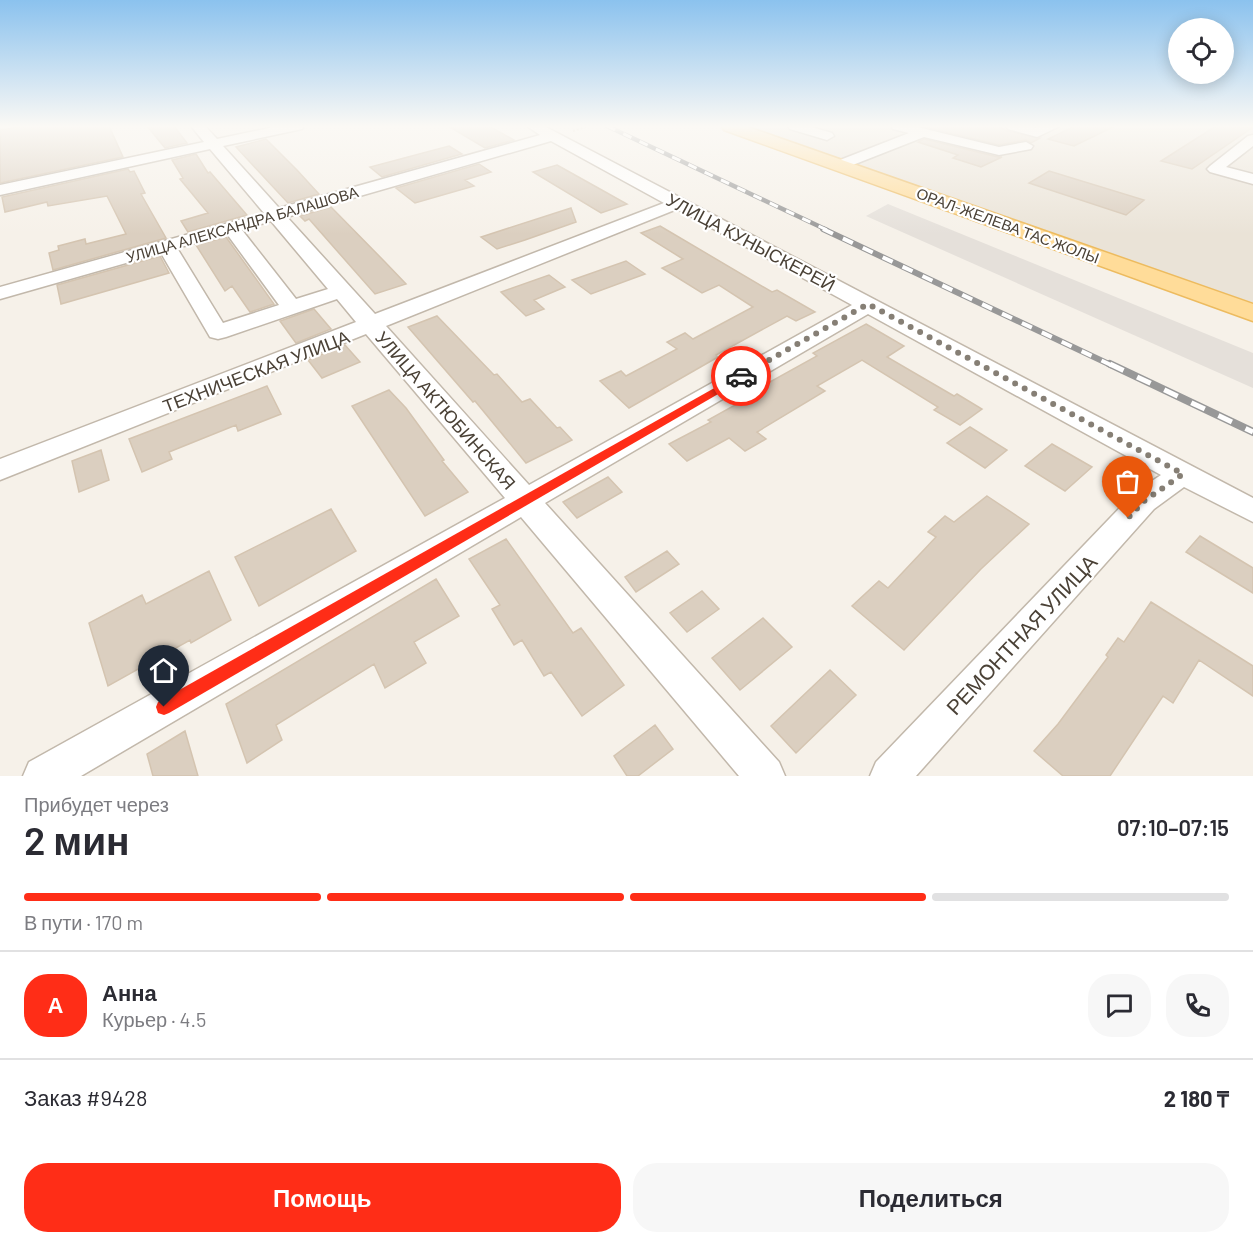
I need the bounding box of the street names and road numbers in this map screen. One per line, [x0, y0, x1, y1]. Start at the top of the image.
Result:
street label: УЛИЦА АЛЕКСАНДРА БАЛАШОВА [124, 182, 360, 266]
street label: ОРАЛ-ЖЕЛЕВА ТАС ЖОЛЫ [914, 183, 1102, 267]
street label: УЛИЦА КУНЫСКЕРЕЙ [663, 188, 839, 296]
street label: ТЕХНИЧЕСКАЯ УЛИЦА [160, 325, 352, 417]
street label: УЛИЦА АКТЮБИНСКАЯ [371, 326, 521, 494]
street label: РЕМОНТНАЯ УЛИЦА [940, 549, 1102, 719]

